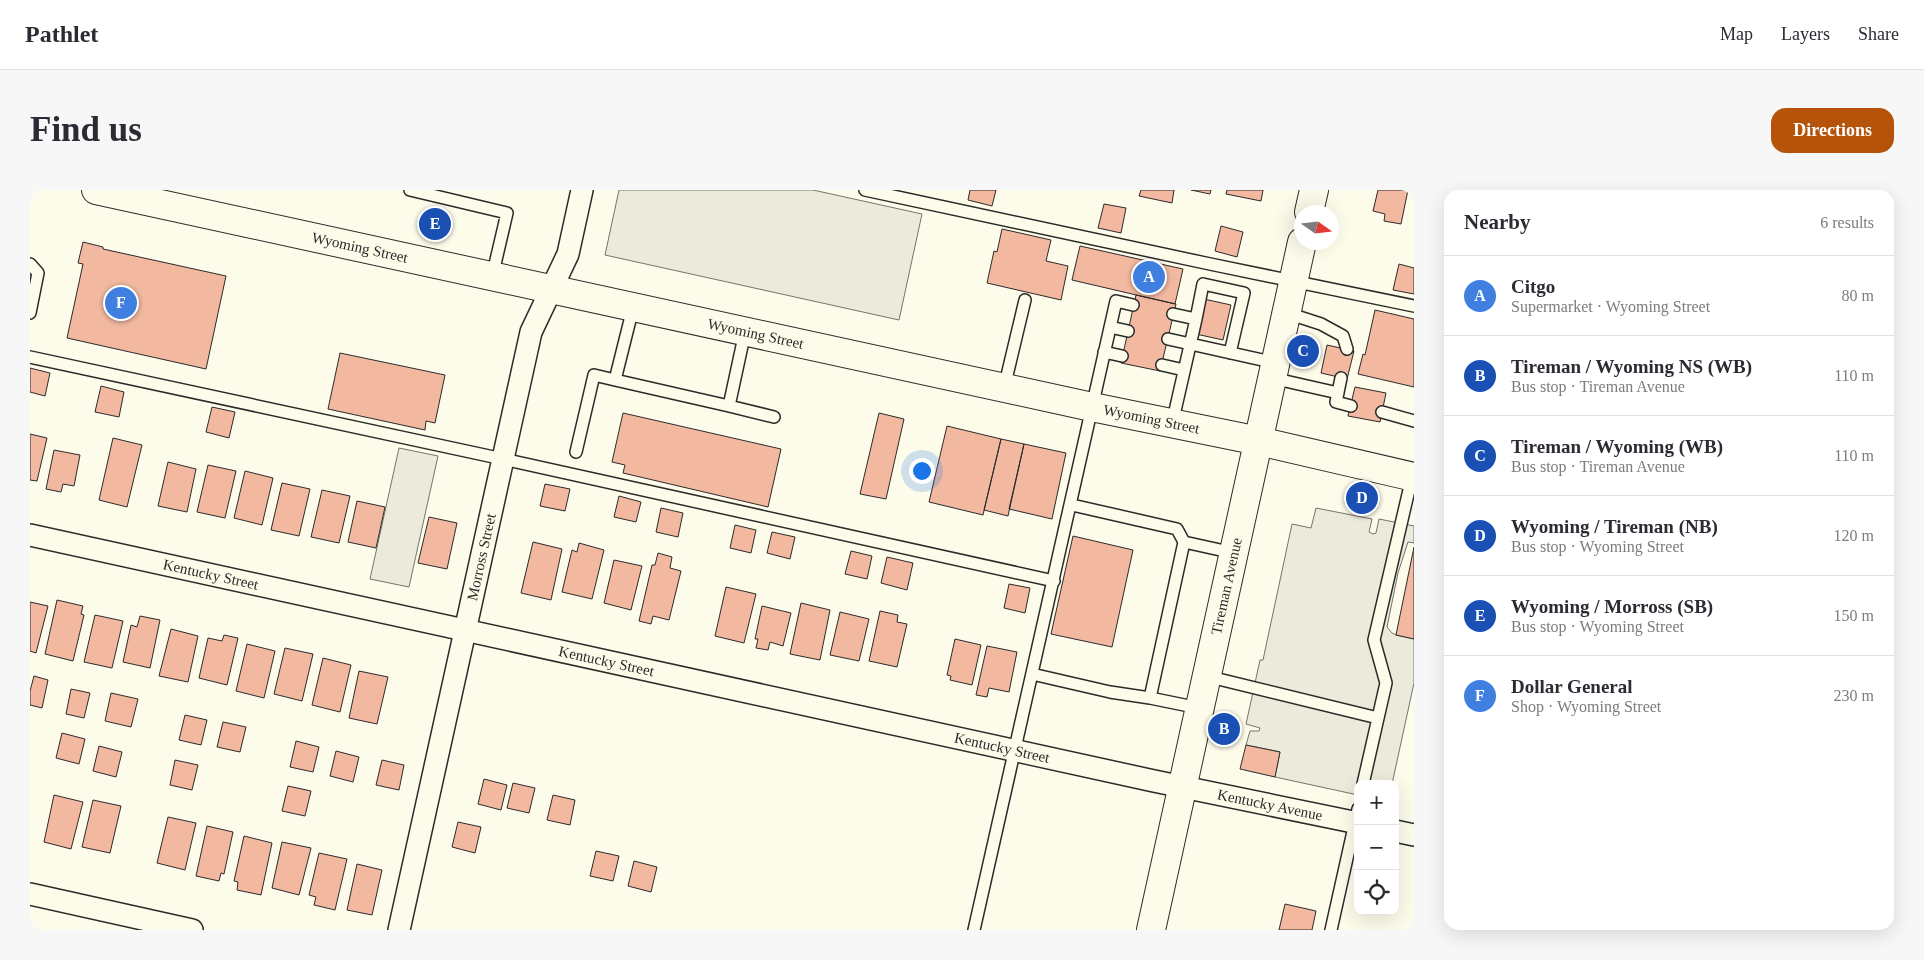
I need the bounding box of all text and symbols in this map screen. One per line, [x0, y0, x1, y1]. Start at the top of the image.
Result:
text: Pathlet [25, 21, 98, 47]
text: Map [1720, 24, 1753, 44]
text: Layers [1781, 24, 1830, 44]
text: Share [1858, 24, 1899, 44]
button: Directions [1771, 108, 1894, 153]
text: Find us [30, 110, 142, 149]
pin: E [419, 205, 451, 243]
north arrow [1294, 205, 1339, 250]
text: Nearby [1464, 210, 1531, 234]
text: 6 results [1820, 214, 1874, 231]
street label: Wyoming Street [310, 229, 410, 266]
pin: A [1133, 258, 1165, 296]
text: Citgo [1511, 276, 1555, 297]
pin: F [105, 284, 137, 322]
text: A [1474, 287, 1486, 304]
text: 80 m [1842, 287, 1874, 304]
text: Supermarket · Wyoming Street [1511, 298, 1710, 315]
street label: Wyoming Street [706, 315, 806, 352]
pin: C [1287, 332, 1319, 370]
text: Tireman / Wyoming NS (WB) [1511, 356, 1752, 377]
text: B [1475, 367, 1485, 384]
text: 110 m [1834, 367, 1874, 384]
text: Bus stop · Tireman Avenue [1511, 378, 1685, 395]
street label: Wyoming Street [1102, 401, 1202, 437]
text: Tireman / Wyoming (WB) [1511, 436, 1723, 457]
text: C [1474, 447, 1486, 464]
text: 110 m [1834, 447, 1874, 464]
your location [909, 458, 935, 484]
text: Bus stop · Tireman Avenue [1511, 458, 1685, 475]
pin: D [1346, 479, 1378, 517]
street label: Morross Street [464, 511, 499, 602]
text: Wyoming / Tireman (NB) [1511, 516, 1718, 537]
text: D [1474, 527, 1486, 544]
text: 120 m [1834, 527, 1874, 544]
street label: Tireman Avenue [1208, 536, 1245, 636]
text: Bus stop · Wyoming Street [1511, 538, 1684, 555]
street label: Kentucky Street [162, 556, 261, 593]
text: Wyoming / Morross (SB) [1511, 596, 1713, 617]
text: E [1475, 607, 1485, 624]
text: 150 m [1834, 607, 1874, 624]
text: Bus stop · Wyoming Street [1511, 618, 1684, 635]
street label: Kentucky Street [557, 643, 656, 680]
text: Dollar General [1511, 676, 1633, 697]
text: F [1475, 687, 1485, 704]
text: 230 m [1834, 687, 1874, 704]
text: Shop · Wyoming Street [1511, 698, 1661, 715]
pin: B [1208, 710, 1240, 748]
street label: Kentucky Street [953, 730, 1052, 766]
map controls [1354, 780, 1399, 915]
button: + [1354, 780, 1399, 825]
street label: Kentucky Avenue [1216, 786, 1324, 824]
button: − [1354, 825, 1399, 870]
button: locate [1354, 870, 1399, 915]

